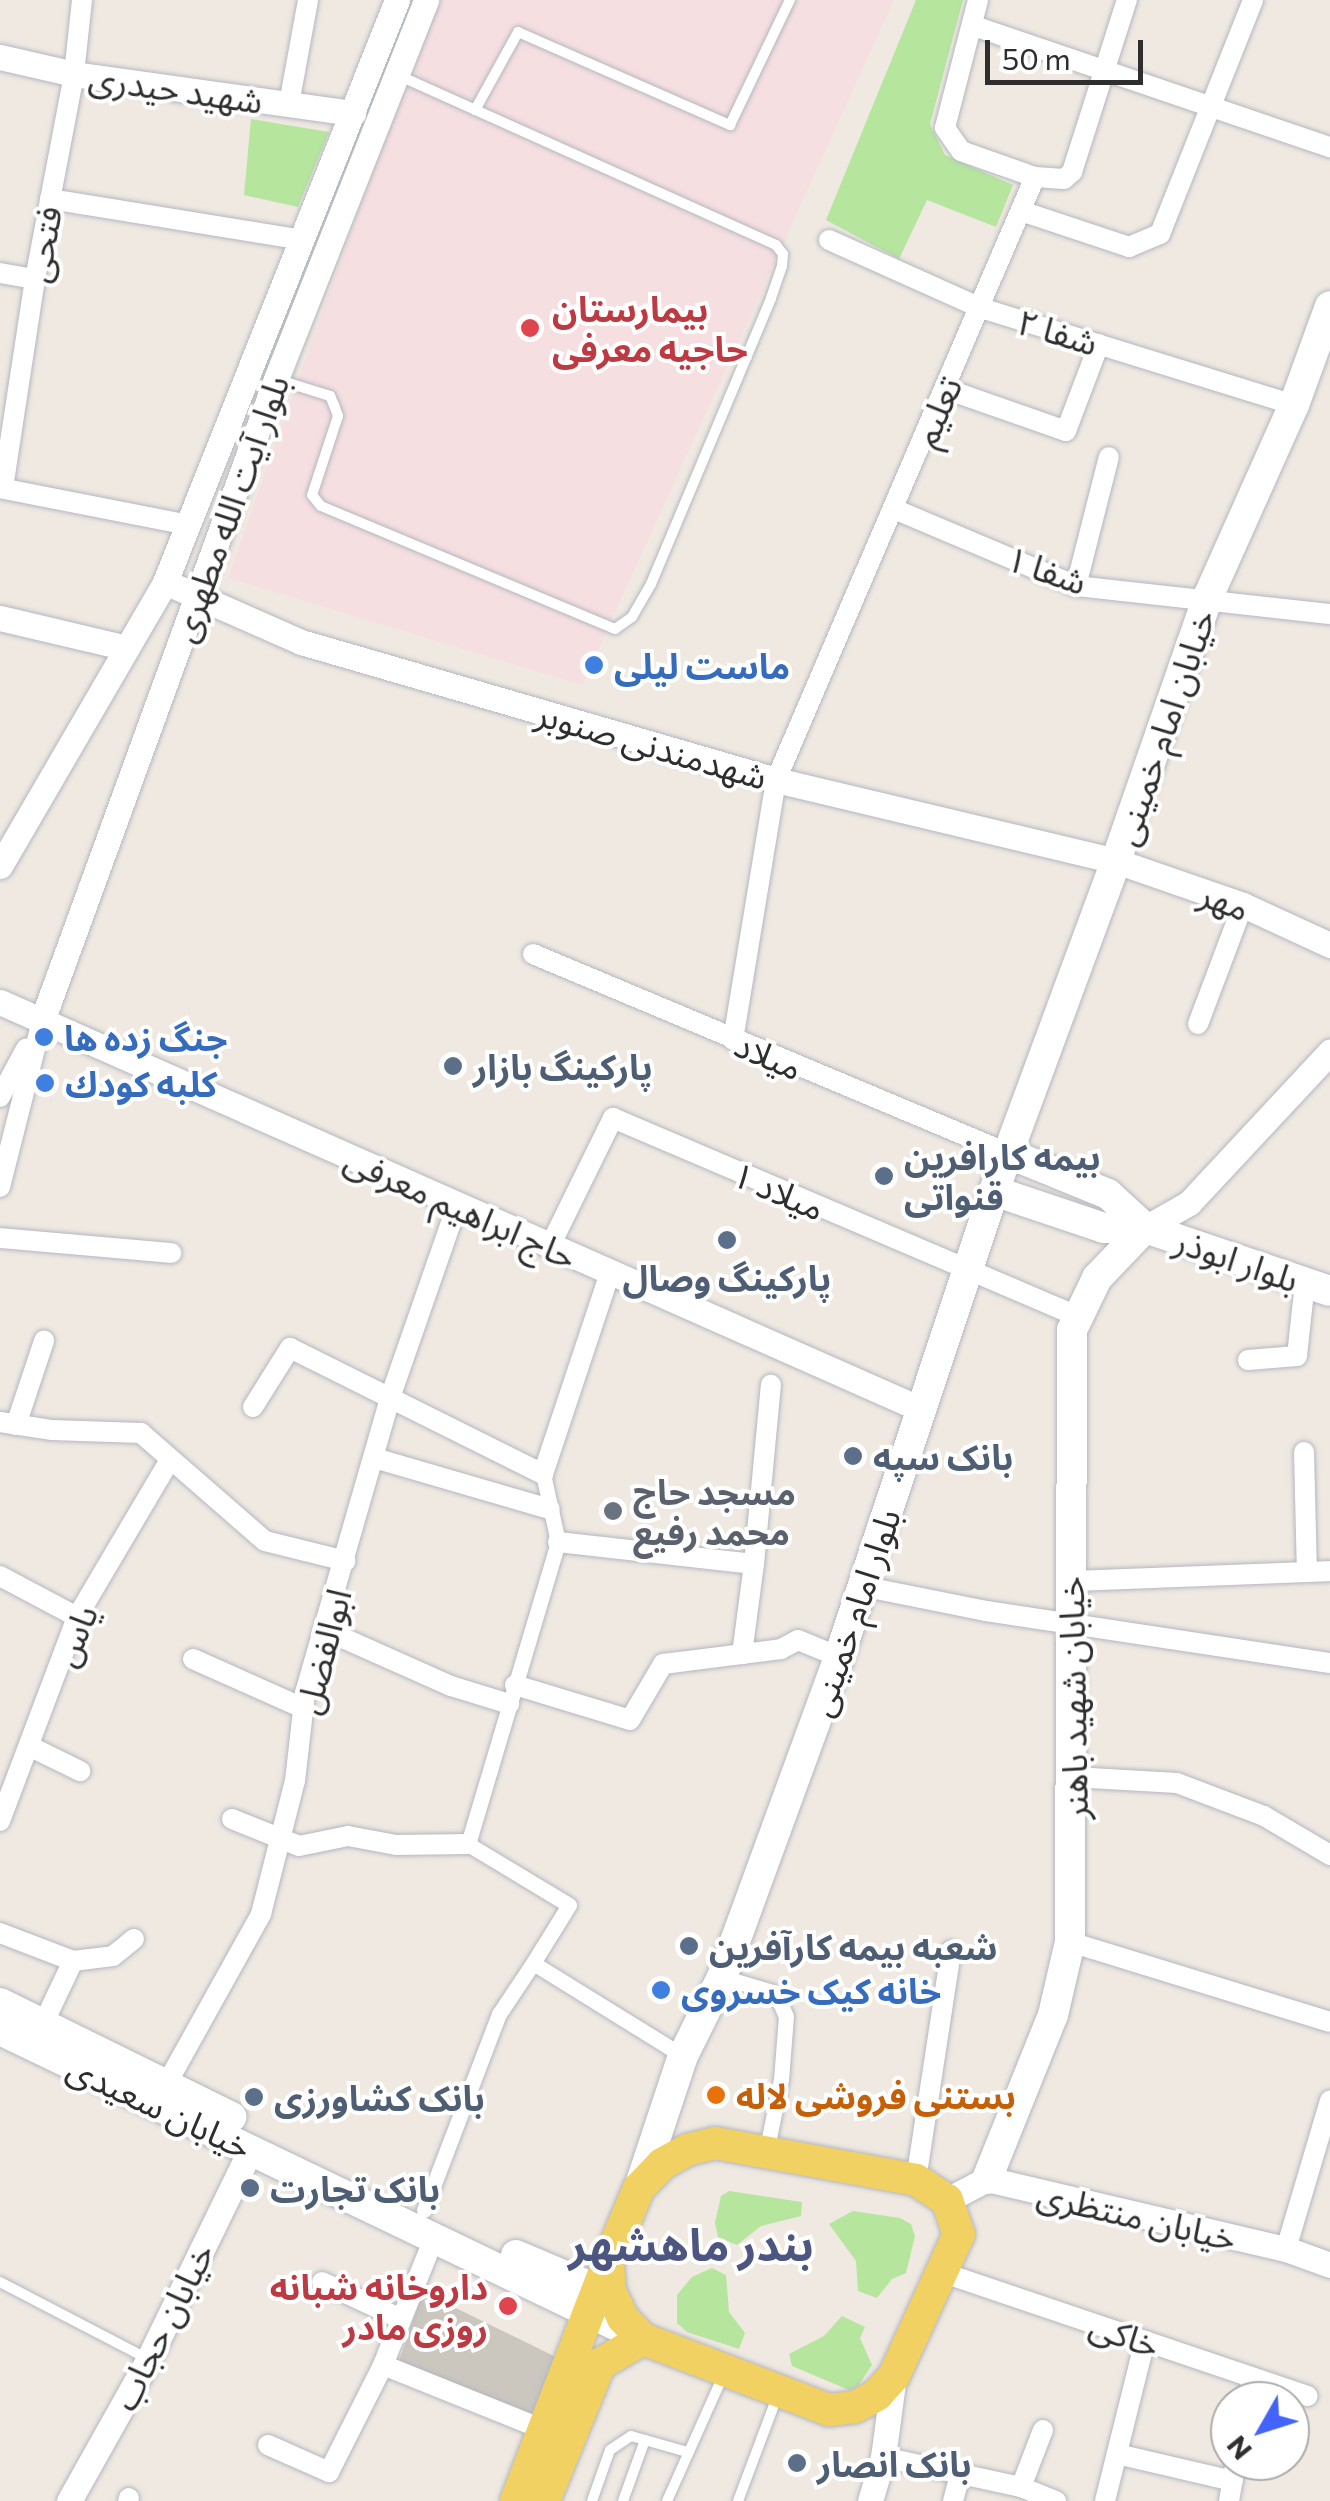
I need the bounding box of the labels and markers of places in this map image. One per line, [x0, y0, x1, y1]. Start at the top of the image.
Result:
place label: بیمارستان حاجیه معرفی [552, 287, 748, 369]
marker: بیمارستان حاجیه معرفی [517, 315, 543, 341]
place label: ماست لیلی [614, 644, 790, 686]
marker: ماست لیلی [583, 654, 605, 676]
place label: جنگ زده ها [64, 1016, 228, 1058]
marker: جنگ زده ها [33, 1026, 55, 1048]
place label: پارکینگ بازار [473, 1045, 653, 1087]
marker: پارکینگ بازار [442, 1055, 464, 1077]
place label: كلبه كودك [65, 1062, 217, 1104]
marker: كلبه كودك [34, 1072, 56, 1094]
place label: بیمه کارافرین قنواتی [904, 1135, 1101, 1217]
marker: بیمه کارافرین قنواتی [873, 1165, 895, 1187]
marker: پارکینگ وصال [716, 1229, 738, 1251]
place label: پارکینگ وصال [623, 1256, 831, 1298]
place label: بانک سپه [873, 1435, 1013, 1477]
marker: بانک سپه [842, 1445, 864, 1467]
place label: مسجد حاج محمد رفیع [633, 1470, 796, 1552]
marker: مسجد حاج محمد رفیع [602, 1500, 624, 1522]
place label: شعبه بیمه کارآفرین [709, 1925, 998, 1967]
marker: شعبه بیمه کارآفرین [678, 1935, 700, 1957]
place label: خانه کیک خسروی [681, 1969, 941, 2011]
marker: خانه کیک خسروی [650, 1979, 672, 2001]
place label: بستنی فروشی لاله [736, 2074, 1016, 2116]
place label: بانک کشاورزی [274, 2076, 485, 2118]
marker: بستنی فروشی لاله [705, 2084, 727, 2106]
marker: بانک کشاورزی [243, 2086, 265, 2108]
place label: بانک تجارت [270, 2167, 440, 2209]
marker: بانک تجارت [239, 2177, 261, 2199]
place label: داروخانه شبانه روزی مادر [270, 2265, 488, 2347]
marker: داروخانه شبانه روزی مادر [497, 2295, 519, 2317]
place label: بانک انصار [817, 2442, 972, 2484]
marker: بانک انصار [786, 2452, 808, 2474]

